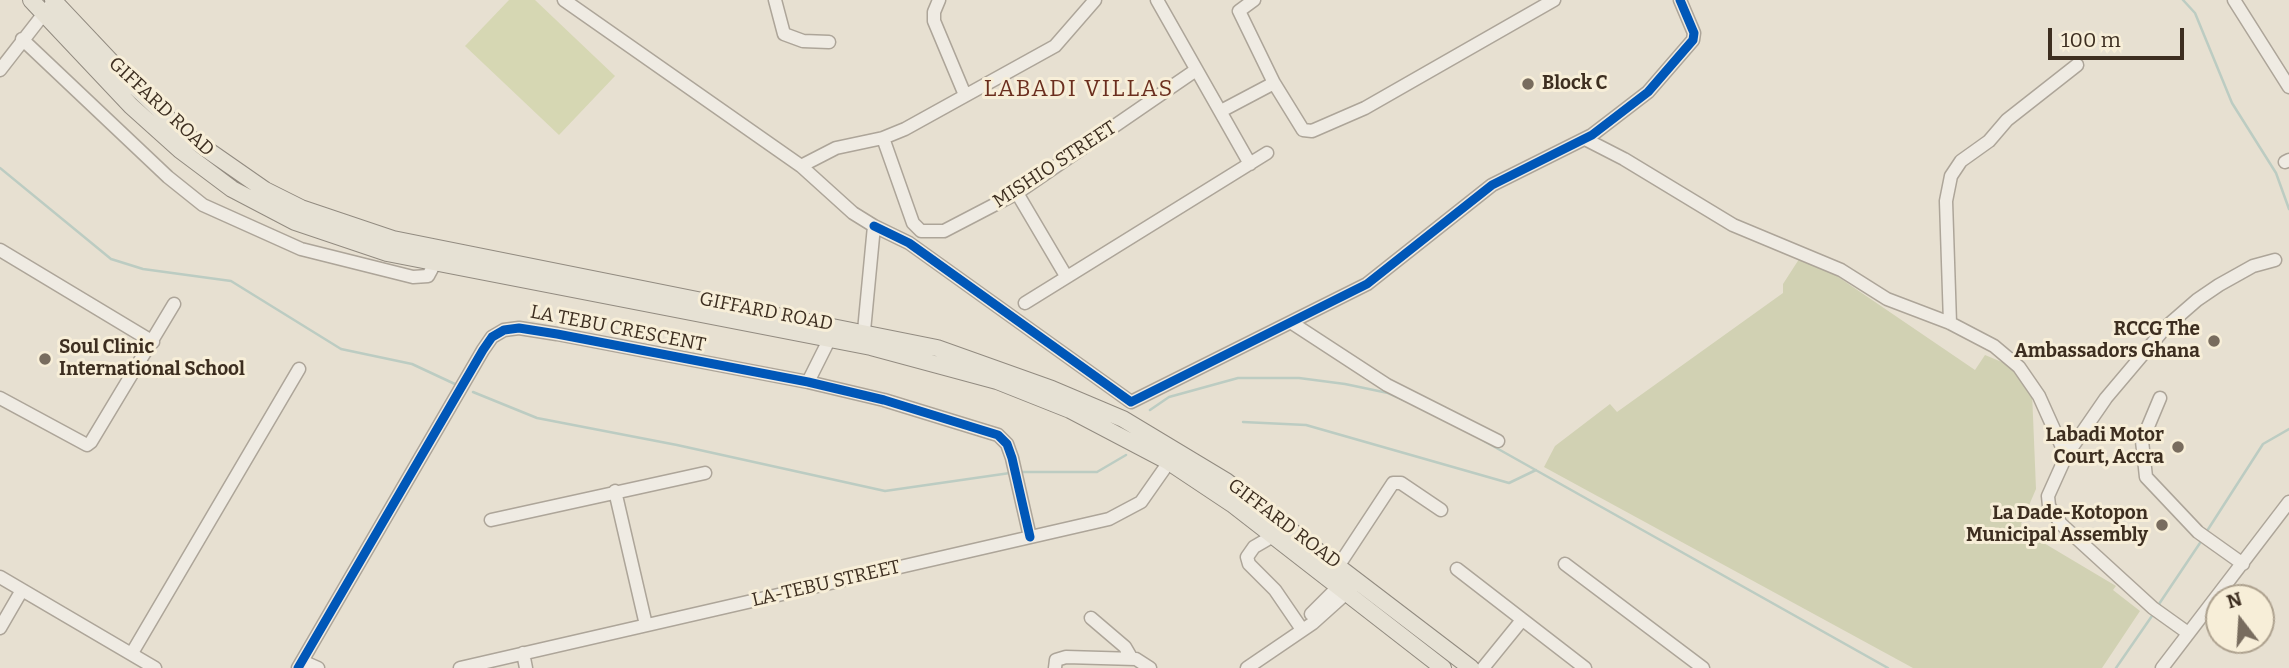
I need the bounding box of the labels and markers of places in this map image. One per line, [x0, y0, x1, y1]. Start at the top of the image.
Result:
place label: Block C [1542, 73, 1607, 95]
marker: Block C [1520, 76, 1536, 92]
place label: RCCG The Ambassadors Ghana [2014, 319, 2200, 363]
marker: RCCG The Ambassadors Ghana [2206, 333, 2222, 349]
place label: Soul Clinic International School [59, 337, 245, 381]
marker: Soul Clinic International School [37, 351, 53, 367]
place label: Labadi Motor Court, Accra [2046, 425, 2164, 469]
marker: Labadi Motor Court, Accra [2170, 439, 2186, 455]
place label: La Dade-Kotopon Municipal Assembly [1966, 503, 2148, 547]
marker: La Dade-Kotopon Municipal Assembly [2154, 517, 2170, 533]

